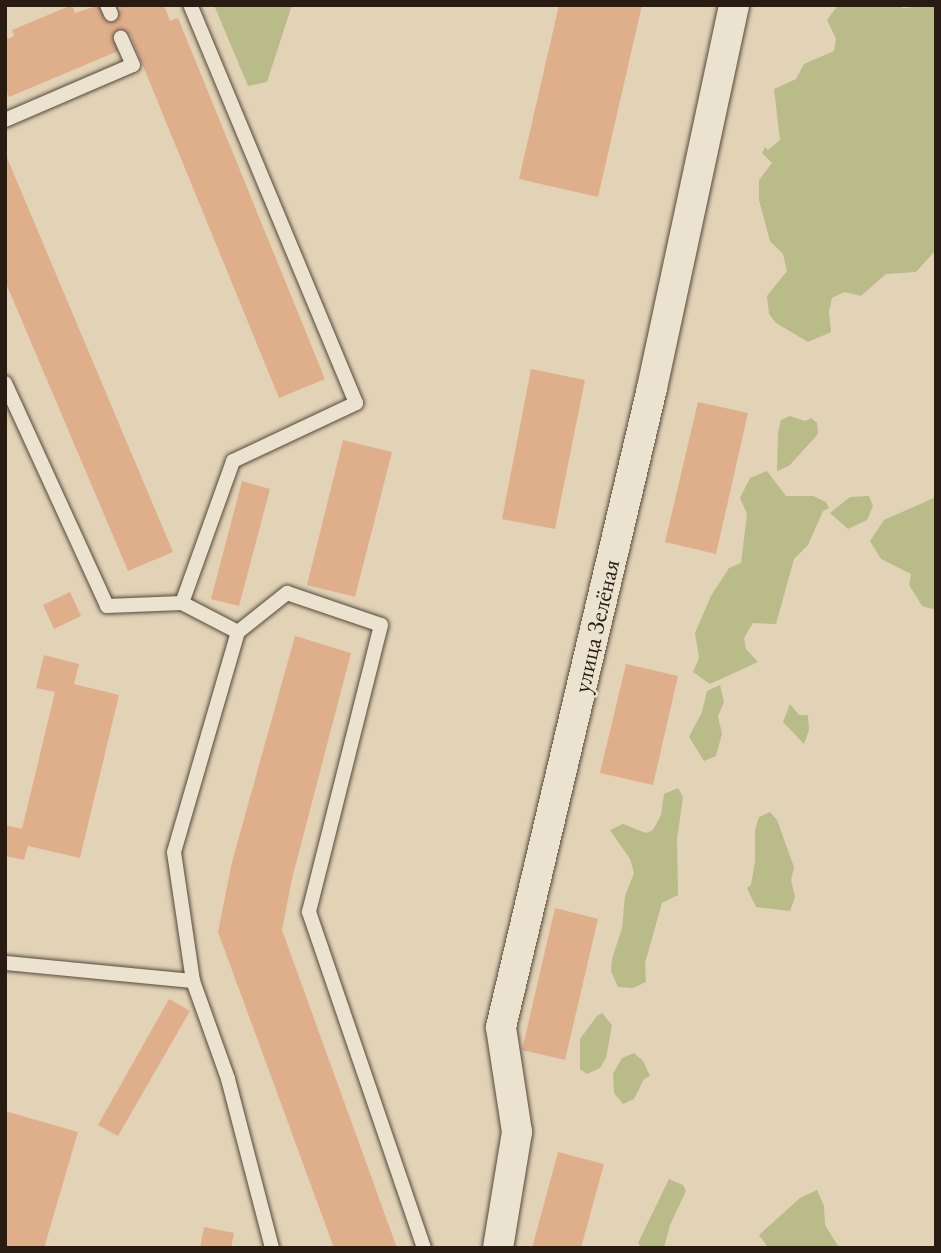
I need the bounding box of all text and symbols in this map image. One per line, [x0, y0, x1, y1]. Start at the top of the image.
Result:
street label: улица Зелёная [567, 556, 625, 696]

